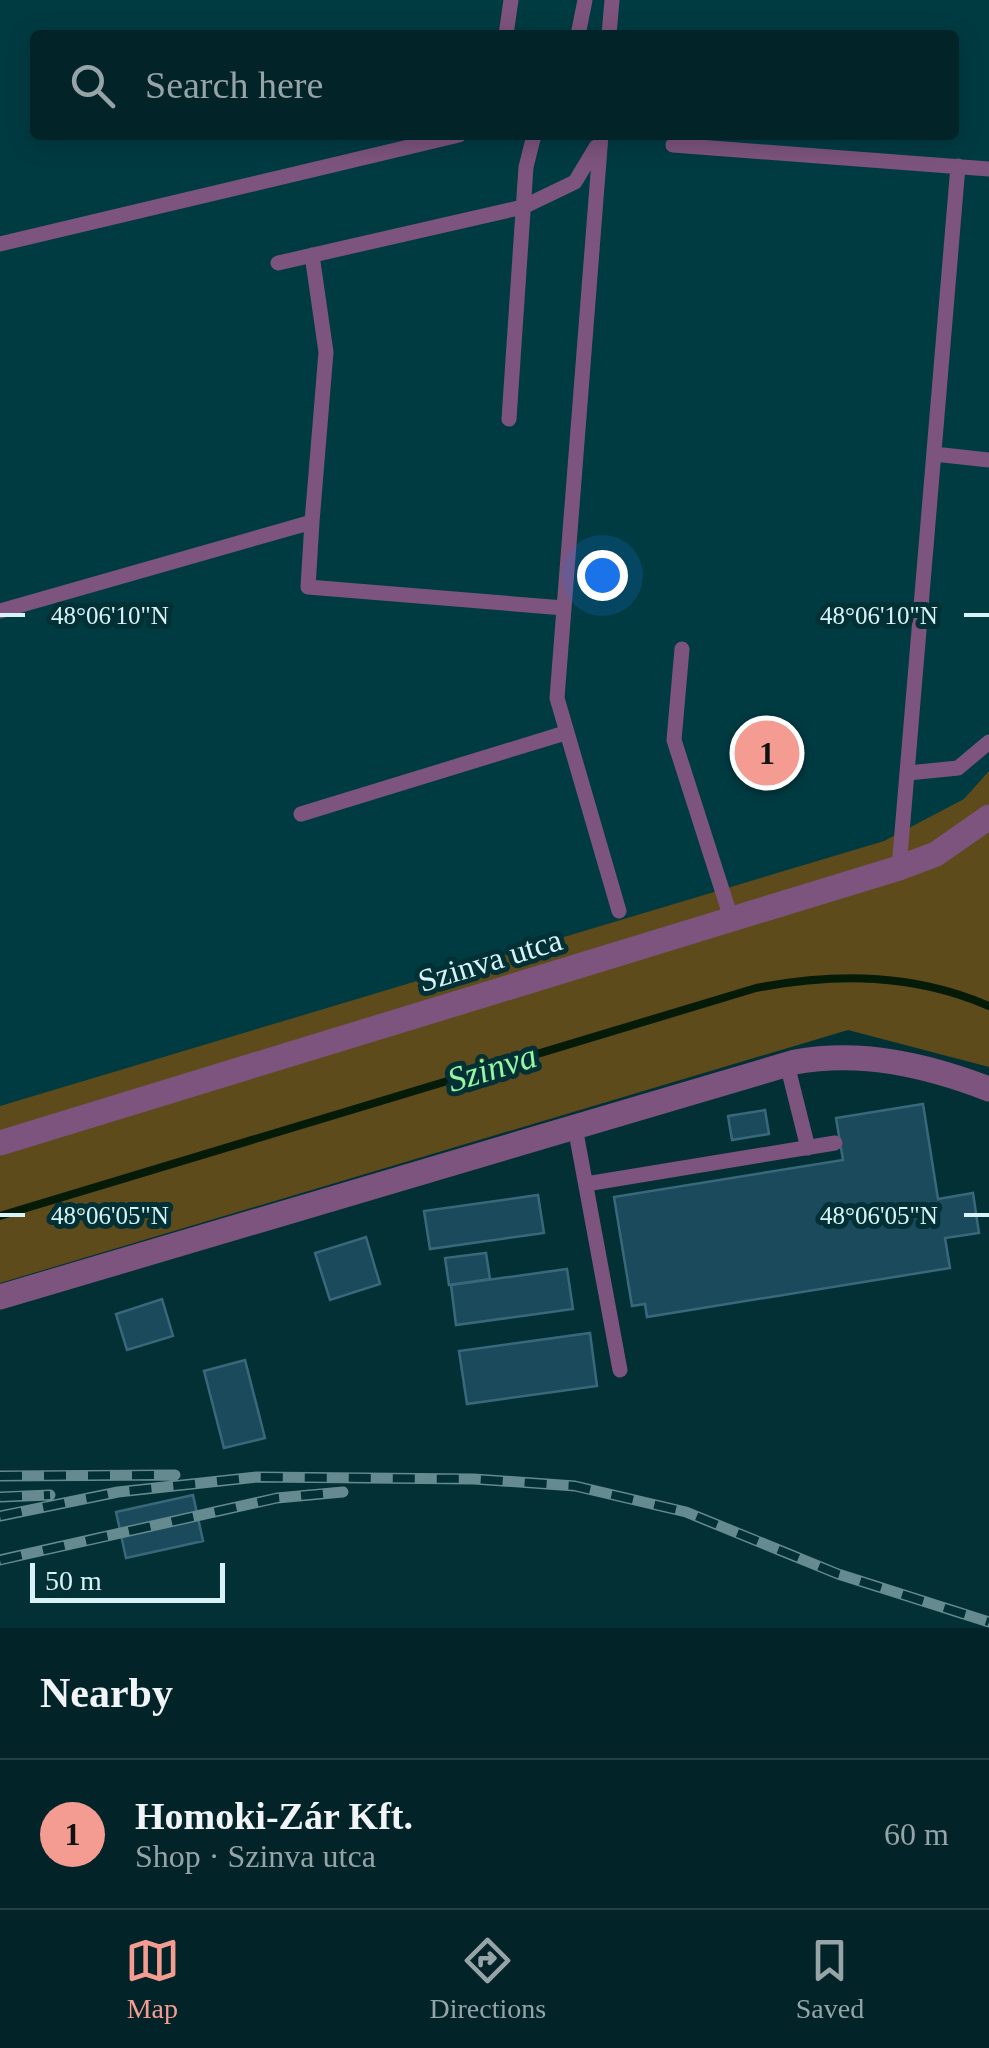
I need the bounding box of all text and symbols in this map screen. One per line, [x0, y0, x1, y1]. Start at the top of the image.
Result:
search box [30, 30, 959, 140]
icon: search [65, 58, 120, 113]
text: Search here [145, 64, 323, 106]
your location [577, 550, 628, 601]
text: 48°06'10"N [51, 602, 169, 629]
text: 48°06'10"N [820, 602, 938, 629]
pin: 1 [734, 716, 800, 790]
street label: Szinva utca [414, 921, 566, 999]
water label: Szinva [443, 1036, 541, 1100]
text: 48°06'05"N [51, 1202, 169, 1229]
text: 48°06'05"N [820, 1202, 938, 1229]
scale bar [30, 1558, 225, 1602]
text: 50 m [45, 1565, 102, 1596]
text: Nearby [40, 1670, 173, 1716]
text: Homoki-Zár Kft. [135, 1795, 413, 1837]
text: 1 [65, 1816, 81, 1852]
text: 60 m [884, 1816, 949, 1852]
text: Shop · Szinva utca [135, 1838, 376, 1874]
tab: Map [125, 1933, 180, 2025]
tab: Directions [429, 1933, 546, 2025]
tab: Saved [796, 1933, 864, 2025]

